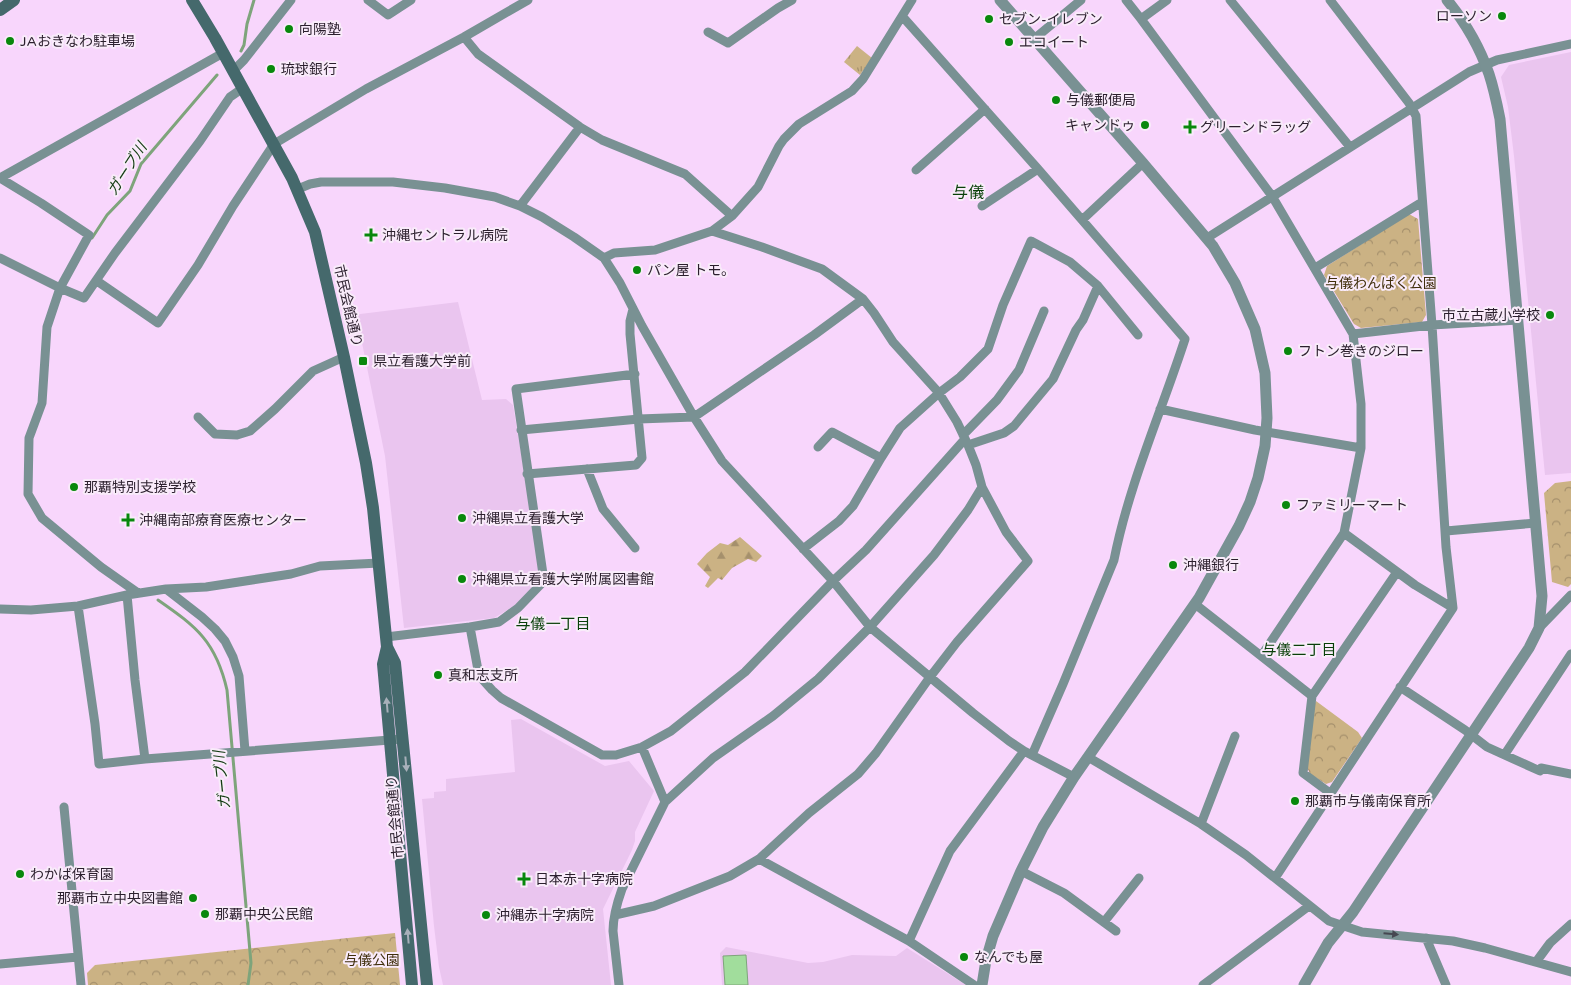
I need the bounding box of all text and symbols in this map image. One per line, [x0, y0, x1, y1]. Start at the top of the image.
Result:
place label: ローソン [1436, 8, 1492, 25]
marker: ローソン [1496, 10, 1508, 22]
place label: セブン-イレブン [999, 11, 1103, 28]
marker: セブン-イレブン [983, 13, 995, 25]
place label: 向陽塾 [299, 21, 341, 38]
marker: 向陽塾 [283, 23, 295, 35]
place label: JAおきなわ駐車場 [20, 33, 135, 50]
place label: エコイート [1019, 34, 1089, 51]
marker: JAおきなわ駐車場 [4, 35, 16, 47]
marker: エコイート [1003, 36, 1015, 48]
place label: 琉球銀行 [281, 61, 337, 78]
marker: 琉球銀行 [265, 63, 277, 75]
place label: 与儀郵便局 [1066, 92, 1136, 109]
marker: 与儀郵便局 [1050, 94, 1062, 106]
place label: キャンドゥ [1065, 117, 1135, 134]
marker: キャンドゥ [1139, 119, 1151, 131]
place label: グリーンドラッグ [1200, 119, 1311, 136]
marker: グリーンドラッグ [1184, 121, 1196, 133]
water label: ガーブ川 [103, 138, 152, 199]
district label: 与儀 [952, 183, 984, 203]
place label: 沖縄セントラル病院 [382, 227, 508, 244]
marker: 沖縄セントラル病院 [364, 228, 378, 242]
place label: パン屋 トモ。 [647, 262, 735, 279]
street label: 市民会館通り [330, 263, 366, 349]
marker: パン屋 トモ。 [631, 264, 643, 276]
park label: 与儀わんぱく公園 [1325, 275, 1437, 292]
place label: 市立古蔵小学校 [1442, 307, 1540, 324]
marker: 市立古蔵小学校 [1544, 309, 1556, 321]
place label: フトン巻きのジロー [1298, 343, 1424, 360]
marker: フトン巻きのジロー [1282, 345, 1294, 357]
place label: 県立看護大学前 [373, 353, 471, 370]
marker: 県立看護大学前 [357, 355, 369, 367]
place label: 那覇特別支援学校 [84, 479, 196, 496]
marker: 那覇特別支援学校 [68, 481, 80, 493]
place label: ファミリーマート [1296, 497, 1408, 514]
marker: ファミリーマート [1280, 499, 1292, 511]
place label: 沖縄県立看護大学 [472, 510, 584, 527]
place label: 沖縄南部療育医療センター [139, 512, 307, 529]
marker: 沖縄県立看護大学 [456, 512, 468, 524]
marker: 沖縄南部療育医療センター [121, 513, 135, 527]
place label: 沖縄銀行 [1183, 557, 1239, 574]
marker: 沖縄銀行 [1167, 559, 1179, 571]
place label: 沖縄県立看護大学附属図書館 [472, 571, 654, 588]
marker: 沖縄県立看護大学附属図書館 [456, 573, 468, 585]
district label: 与儀一丁目 [515, 615, 591, 633]
district label: 与儀二丁目 [1261, 641, 1337, 659]
place label: 真和志支所 [448, 667, 518, 684]
marker: 真和志支所 [432, 669, 444, 681]
one-way arrow [383, 697, 391, 713]
water label: ガーブ川 [210, 748, 234, 810]
one-way arrow [402, 756, 410, 772]
street label: 市民会館通り [383, 774, 407, 860]
place label: 那覇市与儀南保育所 [1305, 793, 1431, 810]
marker: 那覇市与儀南保育所 [1289, 795, 1301, 807]
place label: わかば保育園 [30, 866, 114, 883]
marker: わかば保育園 [14, 868, 26, 880]
place label: 日本赤十字病院 [535, 871, 633, 888]
marker: 日本赤十字病院 [517, 872, 531, 886]
place label: 那覇市立中央図書館 [57, 890, 183, 907]
marker: 那覇市立中央図書館 [187, 892, 199, 904]
place label: 那覇中央公民館 [215, 906, 313, 923]
place label: 沖縄赤十字病院 [496, 907, 594, 924]
marker: 那覇中央公民館 [199, 908, 211, 920]
marker: 沖縄赤十字病院 [480, 909, 492, 921]
one-way arrow [404, 928, 412, 944]
one-way arrow [1383, 930, 1399, 938]
place label: なんでも屋 [974, 949, 1043, 966]
marker: なんでも屋 [958, 951, 970, 963]
park label: 与儀公園 [344, 952, 400, 969]

